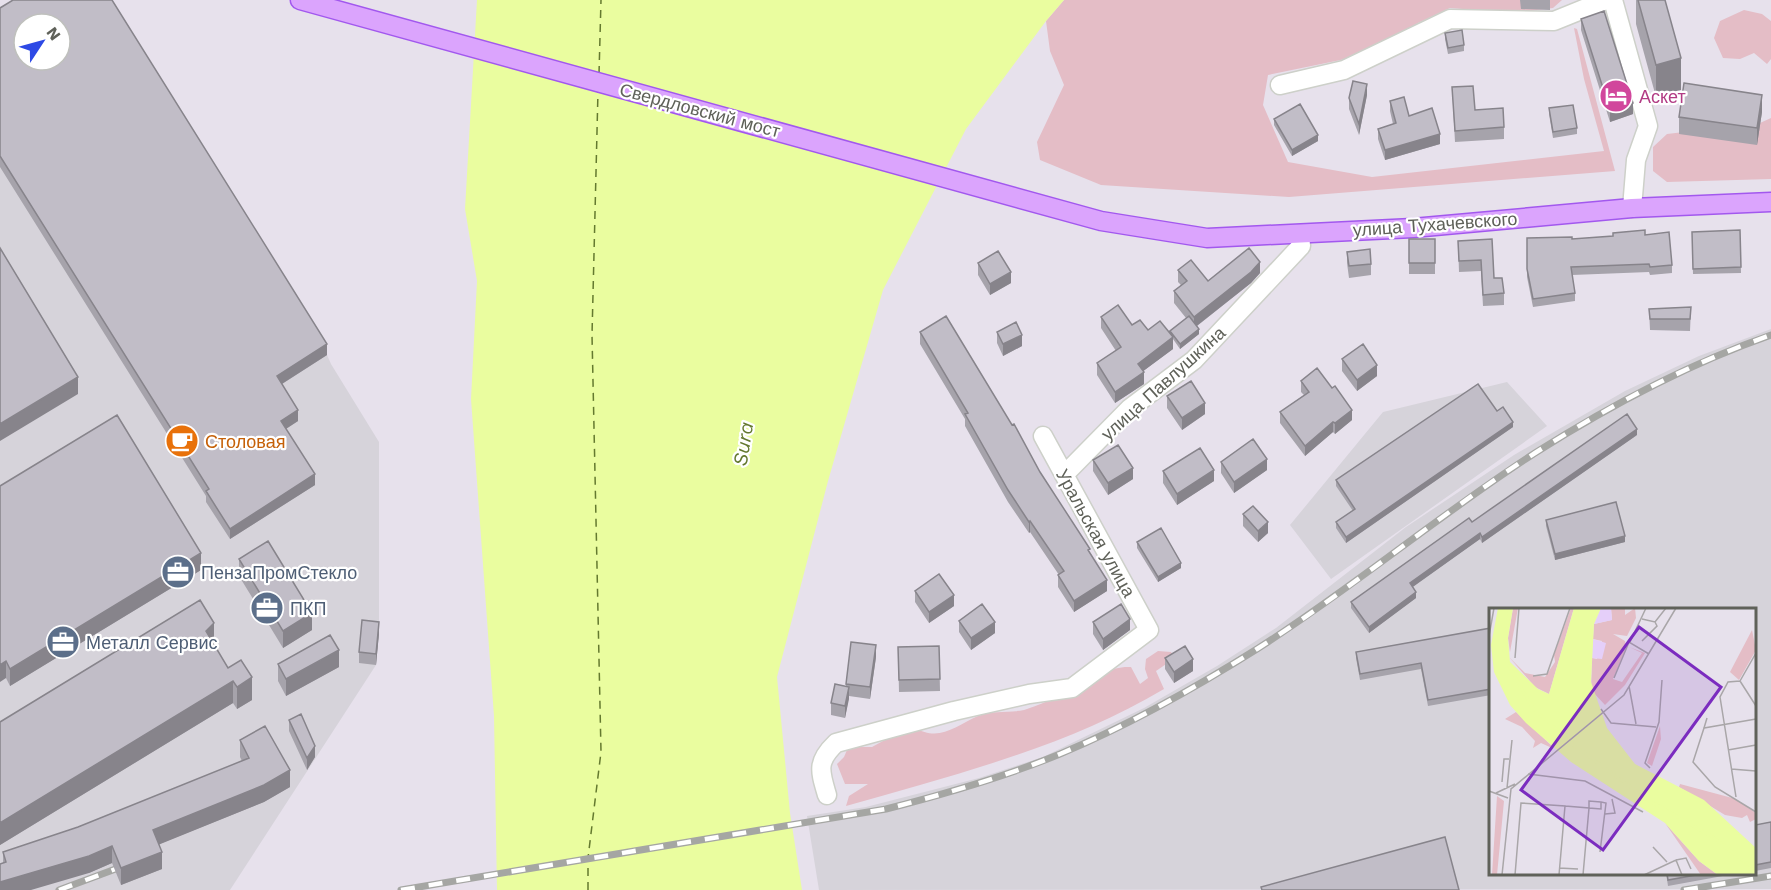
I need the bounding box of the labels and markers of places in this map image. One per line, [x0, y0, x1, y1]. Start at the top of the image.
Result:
hotel icon: Аскет [1598, 78, 1634, 114]
place label: Аскет [1639, 86, 1686, 107]
cafe icon: Столовая [164, 423, 200, 459]
place label: Столовая [205, 431, 286, 452]
office icon: ПензаПромСтекло [160, 554, 196, 590]
place label: ПензаПромСтекло [201, 562, 357, 583]
office icon: ПКП [249, 590, 285, 626]
place label: ПКП [290, 598, 326, 619]
office icon: Металл Сервис [45, 624, 81, 660]
place label: Металл Сервис [86, 632, 217, 653]

